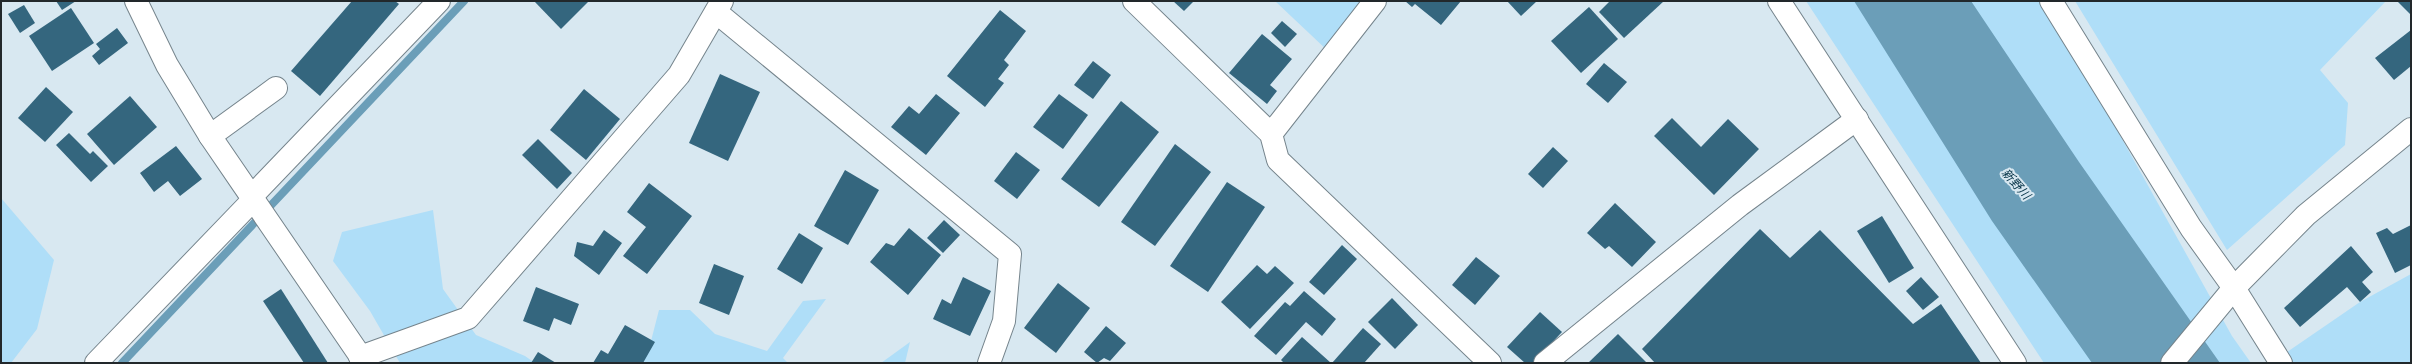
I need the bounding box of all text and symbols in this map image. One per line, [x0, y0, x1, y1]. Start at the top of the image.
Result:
water label: 新野川 [1999, 166, 2035, 204]

